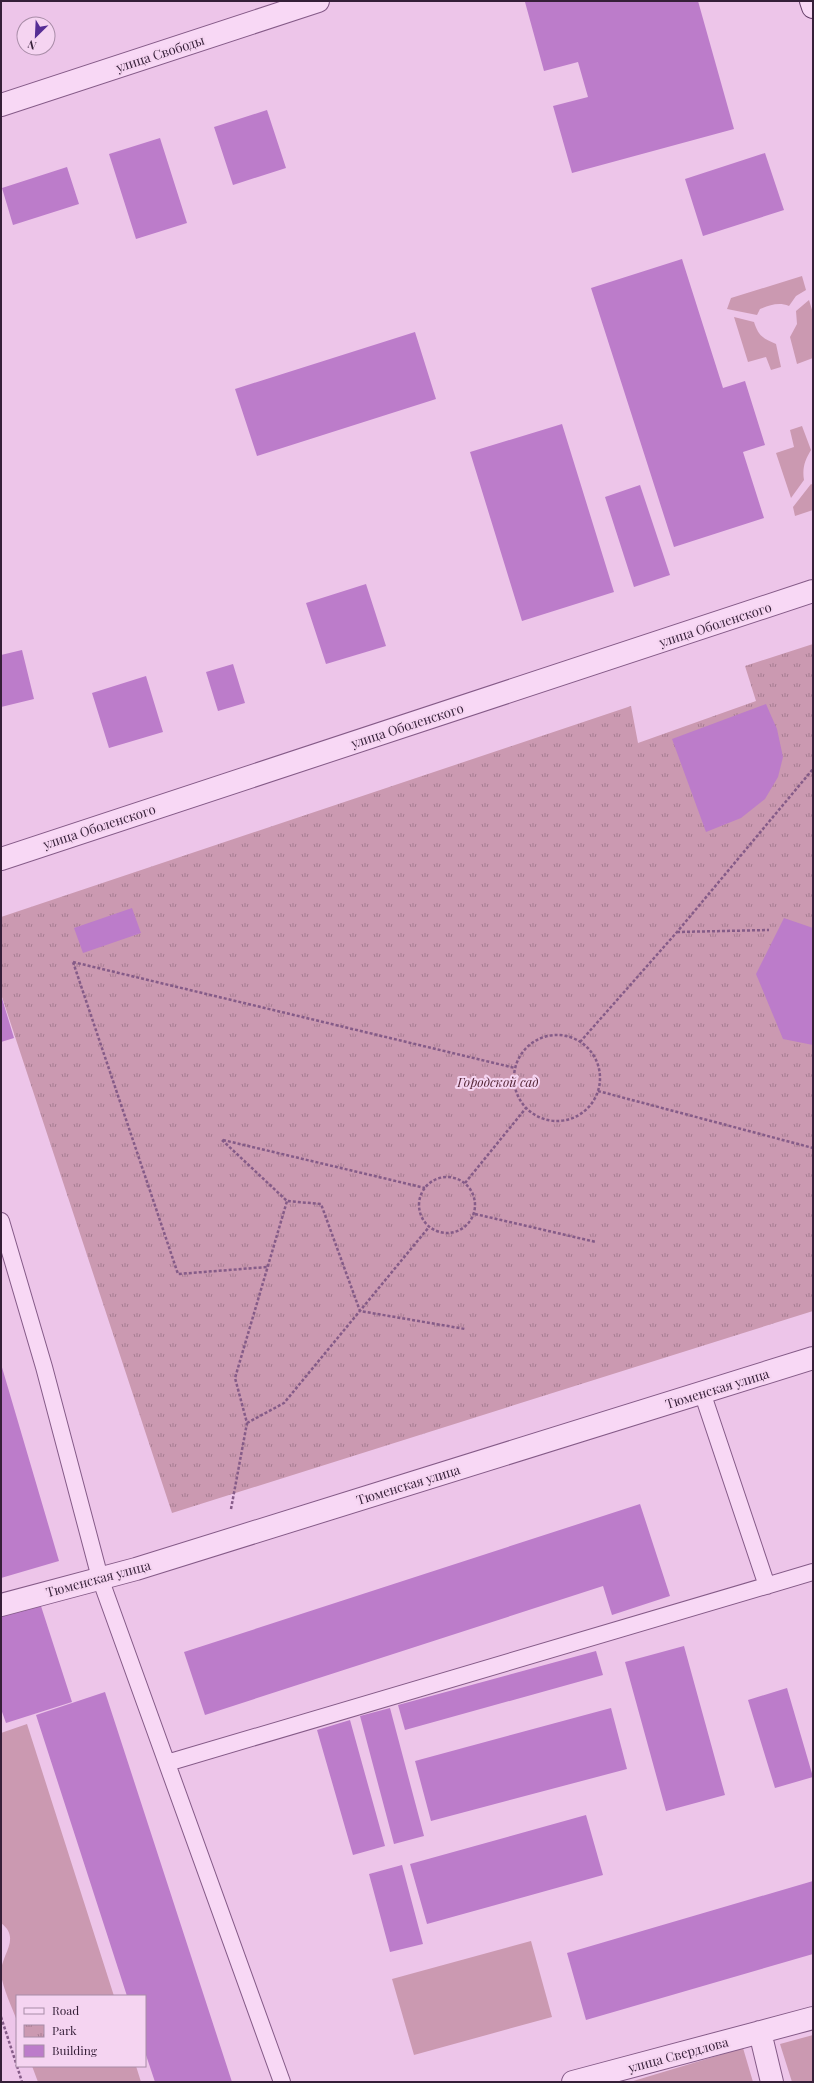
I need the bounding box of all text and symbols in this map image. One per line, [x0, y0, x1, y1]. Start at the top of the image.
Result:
north arrow [16, 16, 56, 56]
street label: улица Свободы [113, 31, 206, 76]
text: N [25, 37, 38, 54]
street label: улица Оболенского [656, 598, 773, 650]
street label: улица Оболенского [348, 699, 465, 751]
street label: улица Оболенского [40, 800, 157, 852]
park label: Городской сад [456, 1073, 539, 1090]
street label: Тюменская улица [663, 1364, 771, 1412]
street label: Тюменская улица [354, 1460, 462, 1508]
street label: Тюменская улица [44, 1556, 153, 1600]
legend [16, 1995, 146, 2067]
text: Road [52, 2002, 79, 2018]
text: Park [52, 2022, 77, 2038]
street label: улица Свердлова [625, 2032, 730, 2076]
text: Building [52, 2042, 98, 2058]

